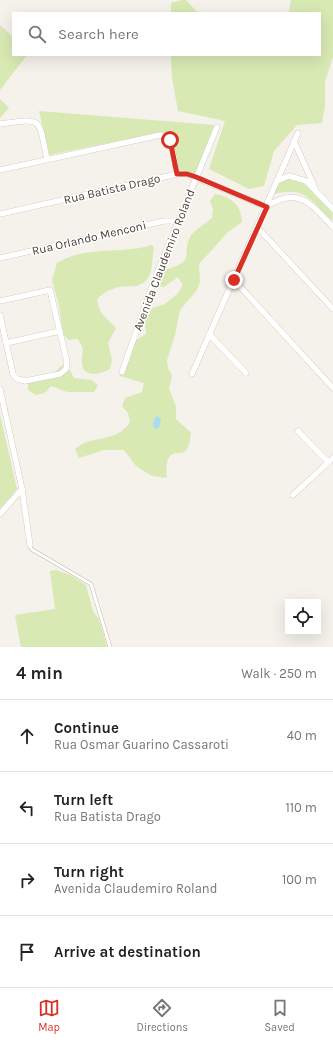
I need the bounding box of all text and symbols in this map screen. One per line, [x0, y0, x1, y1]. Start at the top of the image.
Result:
search box [12, 12, 321, 56]
icon: search [26, 23, 48, 45]
text: Search here [58, 25, 139, 43]
route start [161, 131, 179, 149]
street label: Rua Batista Drago [62, 171, 162, 207]
street label: Avenida Claudemiro Roland [130, 187, 198, 333]
street label: Rua Orlando Menconi [30, 218, 148, 258]
route end [225, 271, 243, 289]
map controls [285, 599, 321, 635]
button: locate [285, 599, 321, 635]
text: 4 min [16, 663, 63, 683]
text: Walk · 250 m [241, 666, 317, 681]
text: Continue [54, 719, 119, 737]
icon: ahead [16, 725, 38, 747]
text: 40 m [287, 728, 317, 743]
text: Rua Osmar Guarino Cassaroti [54, 737, 229, 752]
text: Turn left [54, 791, 113, 809]
icon: left [16, 797, 38, 819]
text: 110 m [285, 800, 317, 815]
text: Rua Batista Drago [54, 809, 161, 824]
text: Turn right [54, 863, 124, 881]
icon: right [16, 869, 38, 891]
text: 100 m [282, 872, 317, 887]
text: Avenida Claudemiro Roland [54, 881, 217, 896]
icon: arrive [16, 941, 38, 963]
text: Arrive at destination [54, 943, 201, 961]
tab: Map [38, 997, 60, 1034]
tab: Directions [136, 997, 188, 1034]
tab: Saved [264, 997, 295, 1034]

